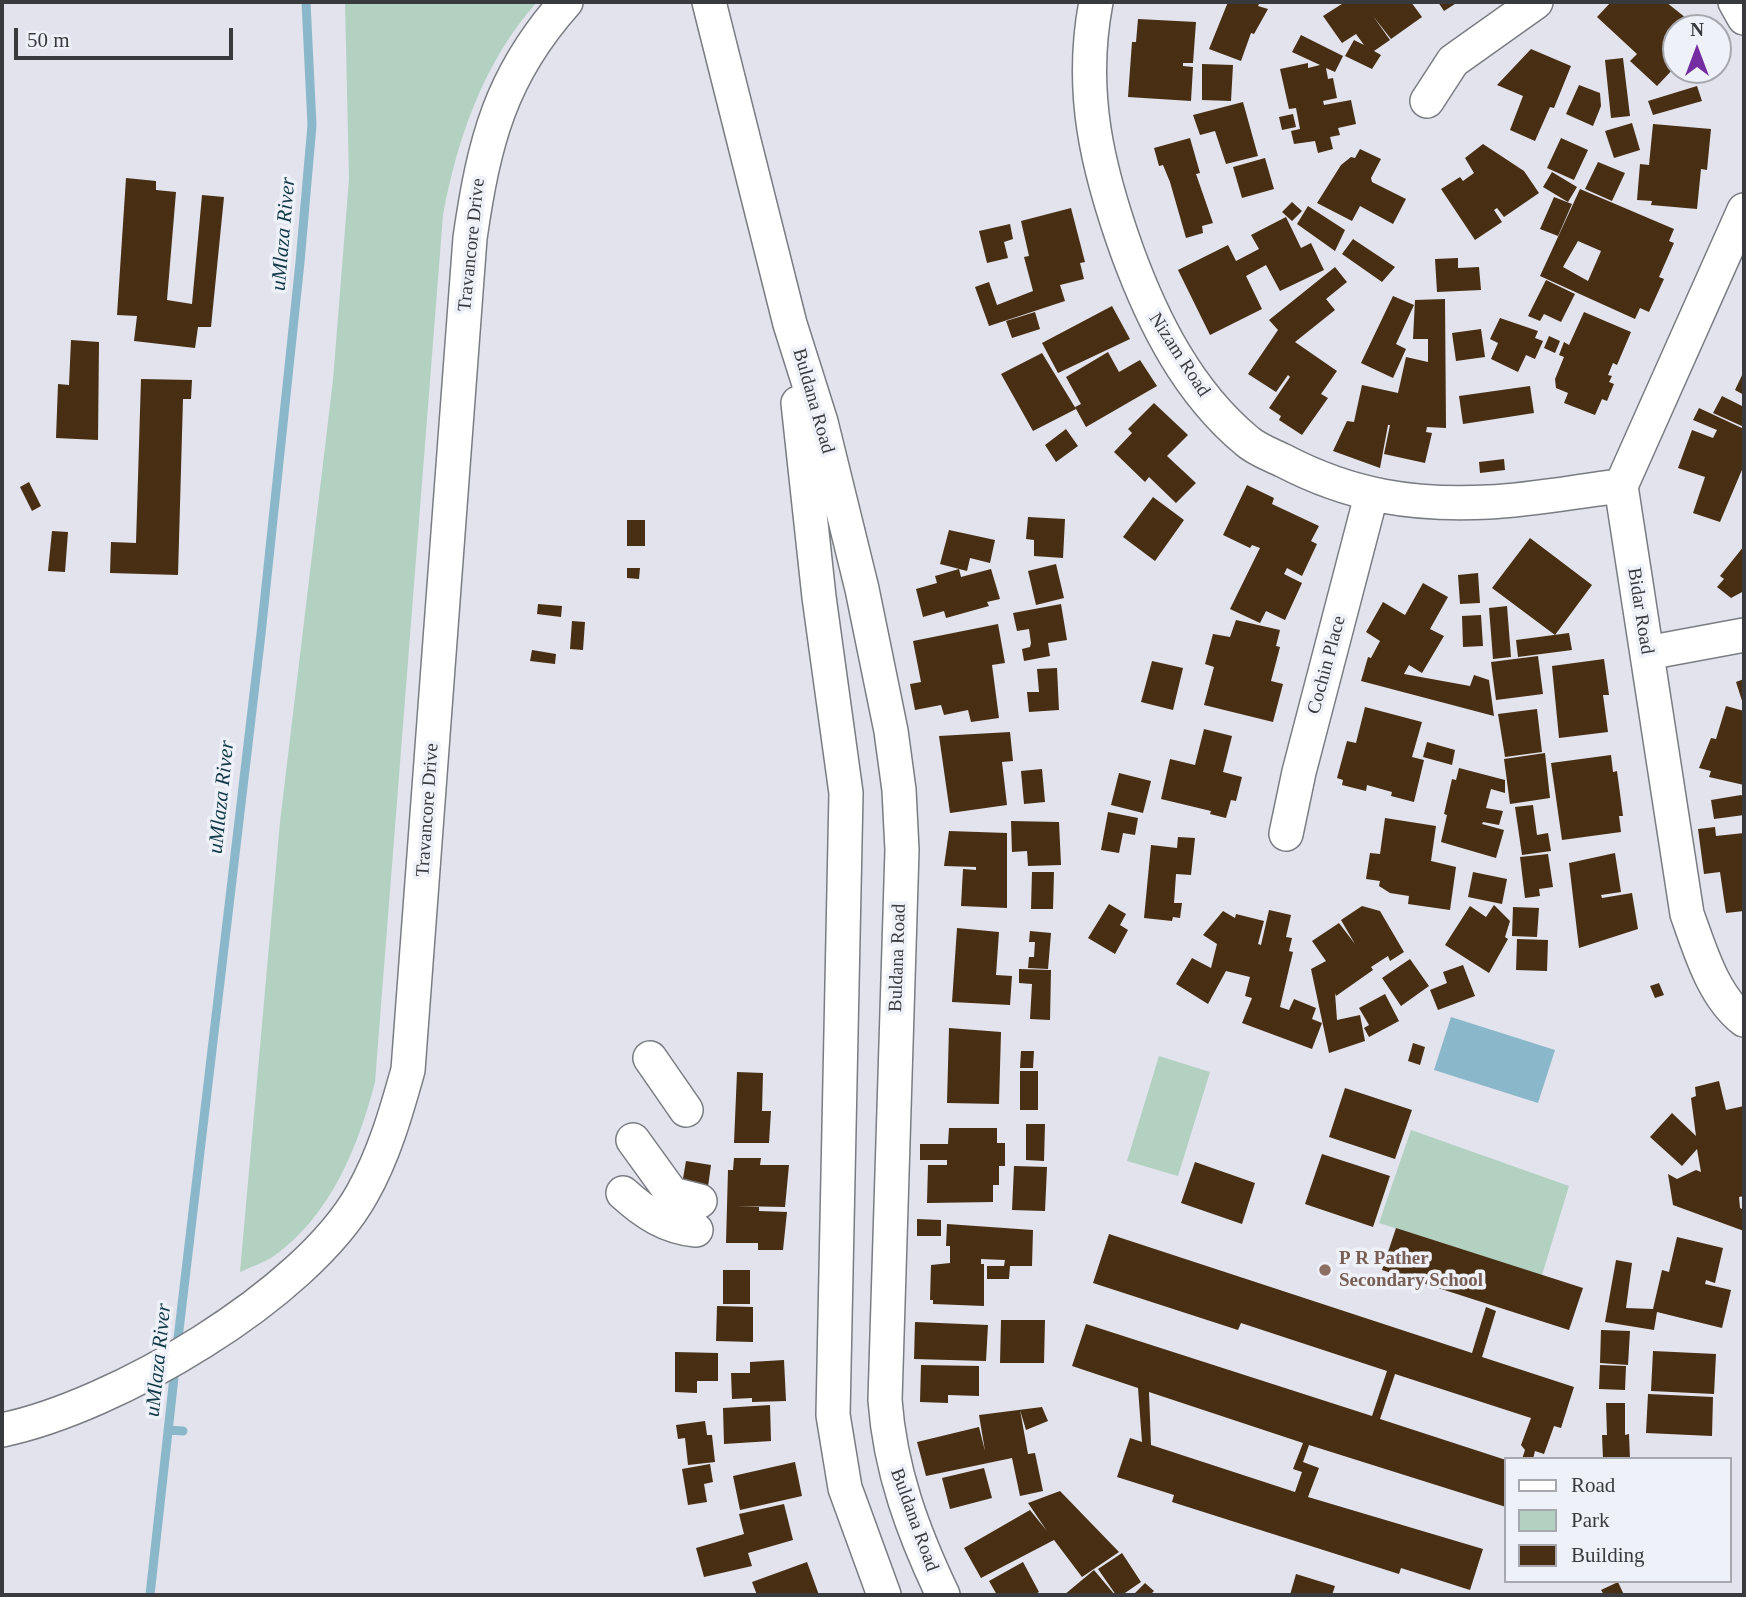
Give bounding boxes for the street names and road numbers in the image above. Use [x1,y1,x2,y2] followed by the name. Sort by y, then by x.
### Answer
[454,177,490,313] street label: Travancore Drive
[1143,309,1215,401] street label: Nizam Road
[787,346,839,456] street label: Buldana Road
[1622,566,1658,656] street label: Bidar Road
[1303,613,1351,717] street label: Cochin Place
[412,742,444,878] street label: Travancore Drive
[885,904,911,1012] street label: Buldana Road
[885,1465,943,1575] street label: Buldana Road

